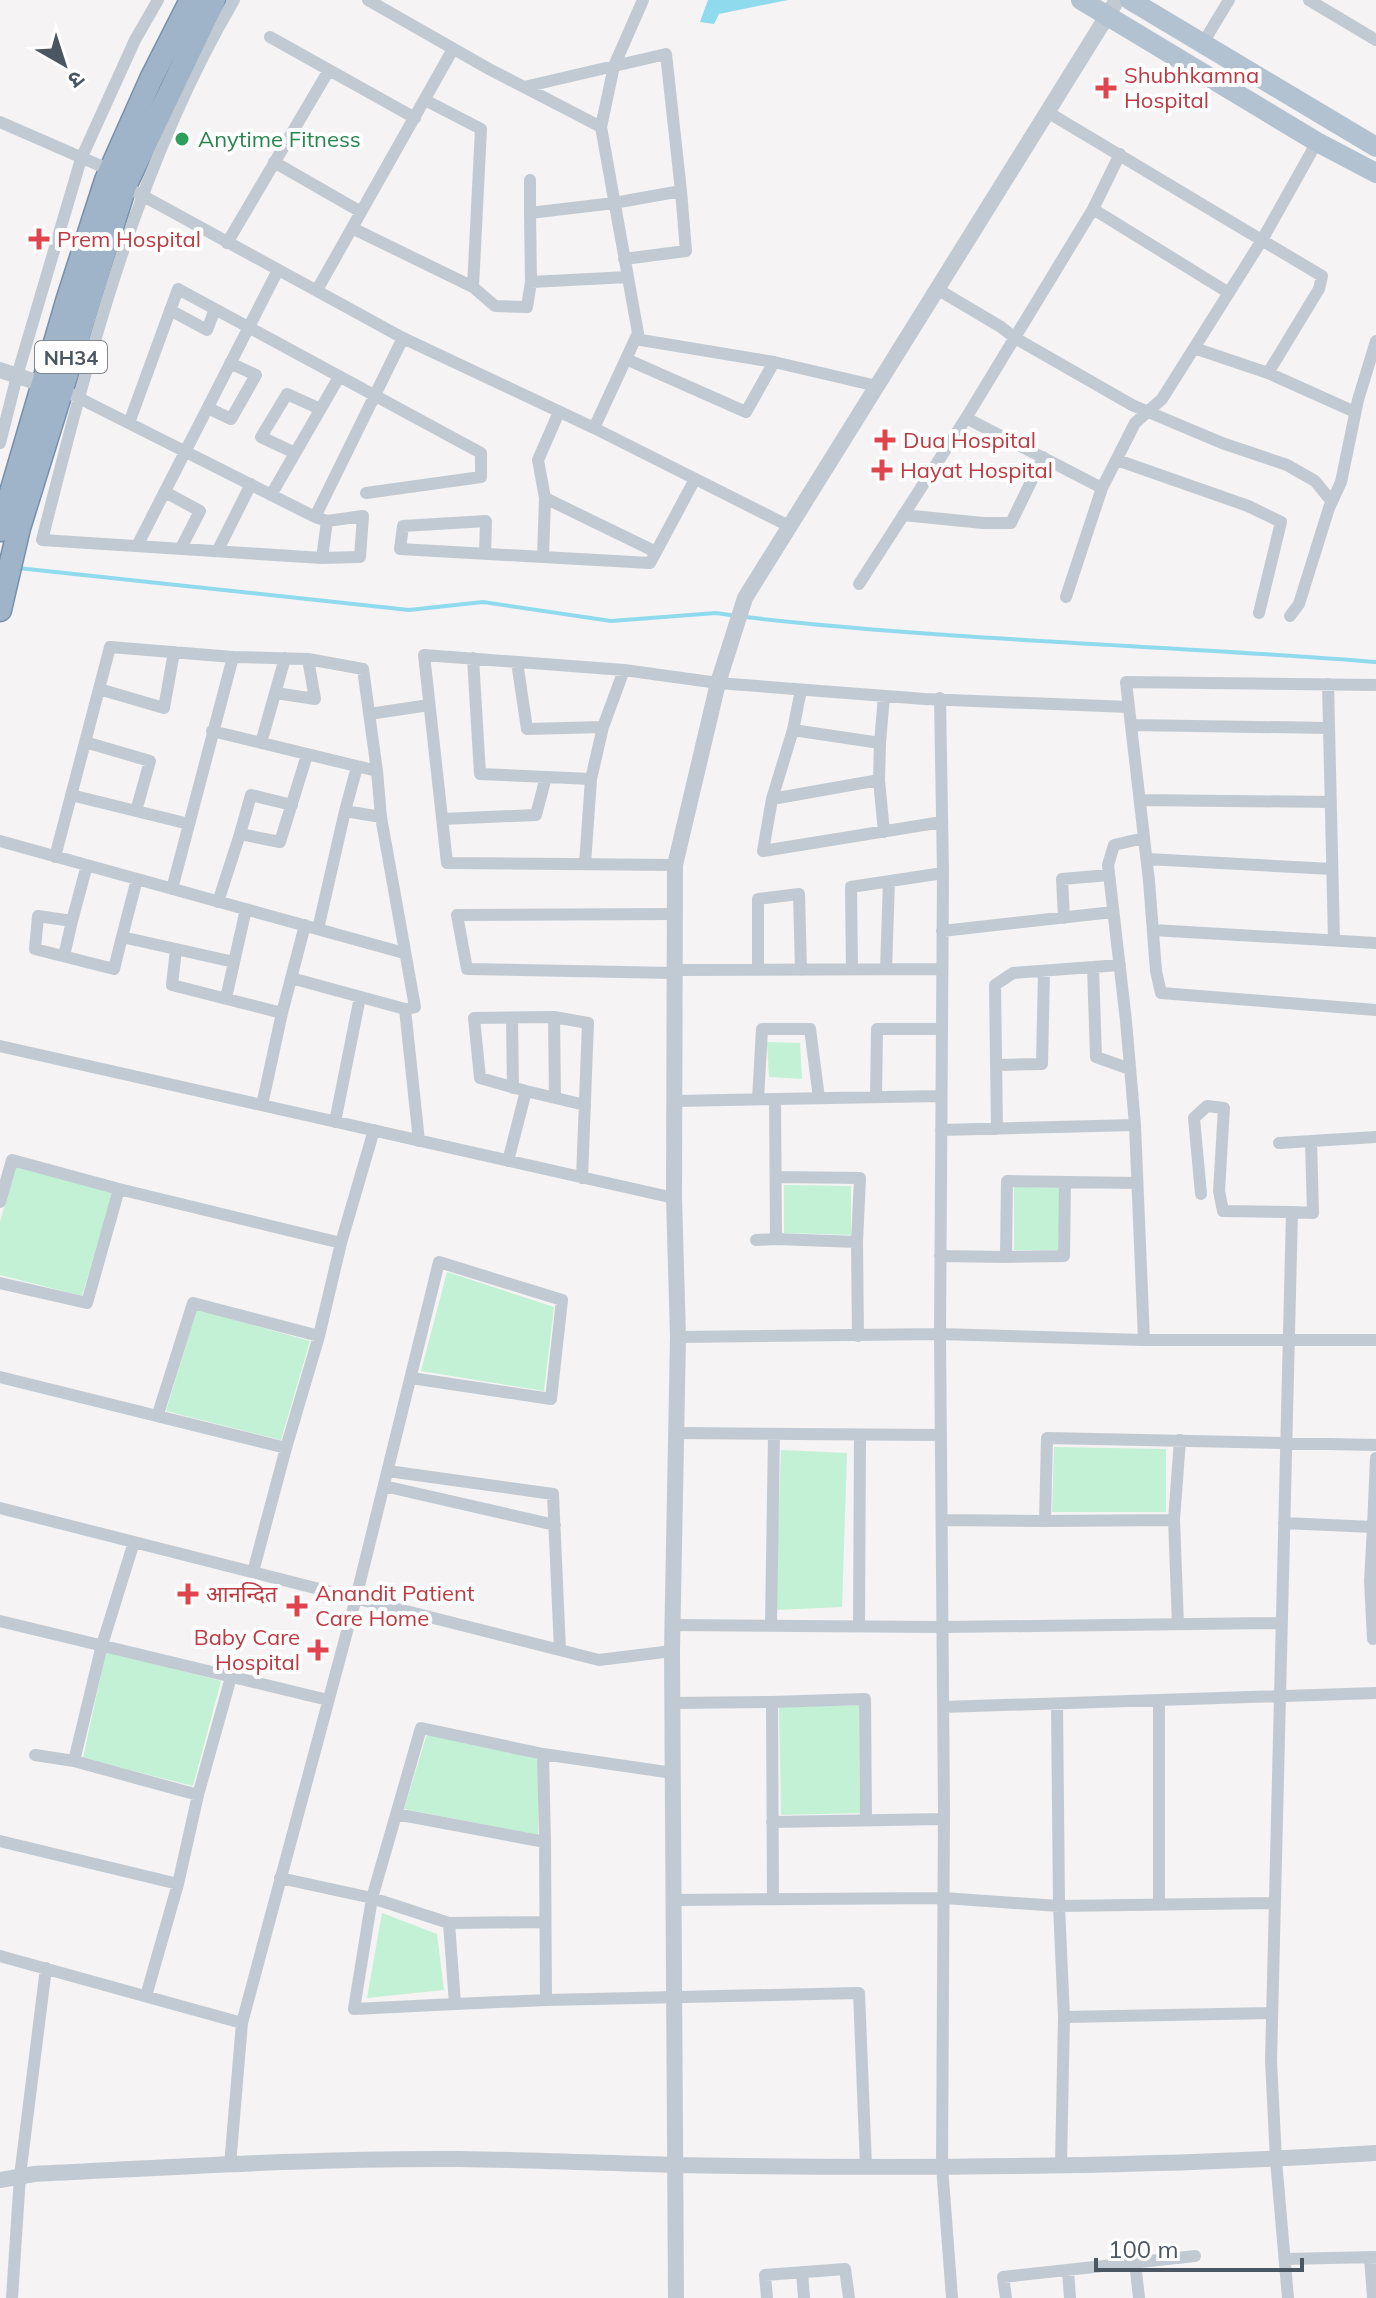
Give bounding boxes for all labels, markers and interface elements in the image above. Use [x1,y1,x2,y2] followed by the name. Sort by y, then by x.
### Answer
[24,24,104,104] north arrow
[1124,61,1259,114] place label: Shubhkamna Hospital
[62,65,90,95] text: उ
[1095,77,1117,99] marker: Shubhkamna Hospital
[198,125,361,153] place label: Anytime Fitness
[173,130,191,148] marker: Anytime Fitness
[57,225,201,253] place label: Prem Hospital
[28,228,50,250] marker: Prem Hospital
[35,341,107,373] road number: NH34
[903,426,1036,454] place label: Dua Hospital
[874,429,896,451] marker: Dua Hospital
[900,456,1053,484] place label: Hayat Hospital
[871,459,893,481] marker: Hayat Hospital
[315,1579,475,1632] place label: Anandit Patient Care Home
[206,1580,278,1608] place label: आनन्दित
[177,1583,199,1605] marker: आनन्दित
[286,1595,308,1617] marker: Anandit Patient Care Home
[194,1623,300,1676] place label: Baby Care Hospital
[307,1639,329,1661] marker: Baby Care Hospital
[1096,2222,1302,2272] scale bar
[1108,2234,1179,2264] text: 100 m

